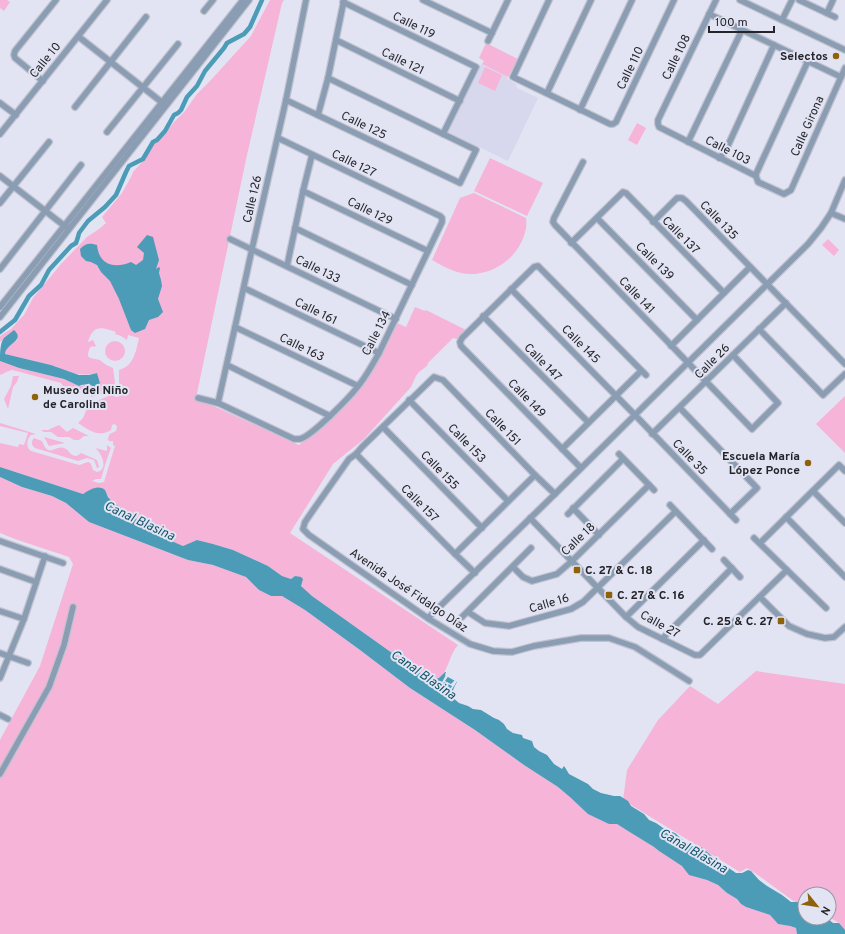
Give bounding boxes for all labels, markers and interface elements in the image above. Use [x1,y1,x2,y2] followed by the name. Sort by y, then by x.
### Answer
[709,8,774,34] scale bar
[389,9,438,43] street label: Calle 119
[715,15,748,31] text: 100 m
[659,32,695,83] street label: Calle 108
[26,39,65,82] street label: Calle 10
[614,44,648,93] street label: Calle 110
[378,45,427,79] street label: Calle 121
[780,49,828,65] place label: Selectos
[831,51,841,61] marker: Selectos
[787,93,828,159] street label: Calle Girona
[338,108,389,144] street label: Calle 125
[702,133,753,169] street label: Calle 103
[329,146,378,182] street label: Calle 127
[240,174,266,225] street label: Calle 126
[344,194,395,230] street label: Calle 129
[696,198,741,244] street label: Calle 135
[658,213,703,258] street label: Calle 137
[632,239,677,284] street label: Calle 139
[292,252,343,288] street label: Calle 133
[615,274,658,318] street label: Calle 141
[291,295,340,329] street label: Calle 161
[359,308,395,359] street label: Calle 134
[557,322,603,368] street label: Calle 145
[276,330,327,366] street label: Calle 163
[520,340,565,385] street label: Calle 147
[691,340,734,383] street label: Calle 26
[504,376,549,422] street label: Calle 149
[43,383,129,413] place label: Museo del Niño de Carolina
[30,392,40,402] marker: Museo del Niño de Carolina
[481,406,524,450] street label: Calle 151
[444,421,489,467] street label: Calle 153
[668,436,710,479] street label: Calle 35
[416,448,462,494] street label: Calle 155
[722,449,800,479] place label: Escuela María López Ponce
[803,458,813,468] marker: Escuela María López Ponce
[397,481,442,526] street label: Calle 157
[101,499,177,545] water label: Canal Blasina
[558,520,599,560] street label: Calle 18
[346,545,471,636] street label: Avenida José Fidalgo Díaz
[585,563,653,579] place label: C. 27 & C. 18
[572,565,582,575] marker: C. 27 & C. 18
[617,588,685,604] place label: C. 27 & C. 16
[527,590,571,618] street label: Calle 16
[604,590,614,600] marker: C. 27 & C. 16
[637,607,682,642] street label: Calle 27
[703,614,773,630] place label: C. 25 & C. 27
[776,616,786,626] marker: C. 25 & C. 27
[387,647,459,704] water label: Canal Blasina
[656,826,730,878] water label: Canal Blasina
[797,886,837,926] north arrow
[817,904,833,917] text: N

